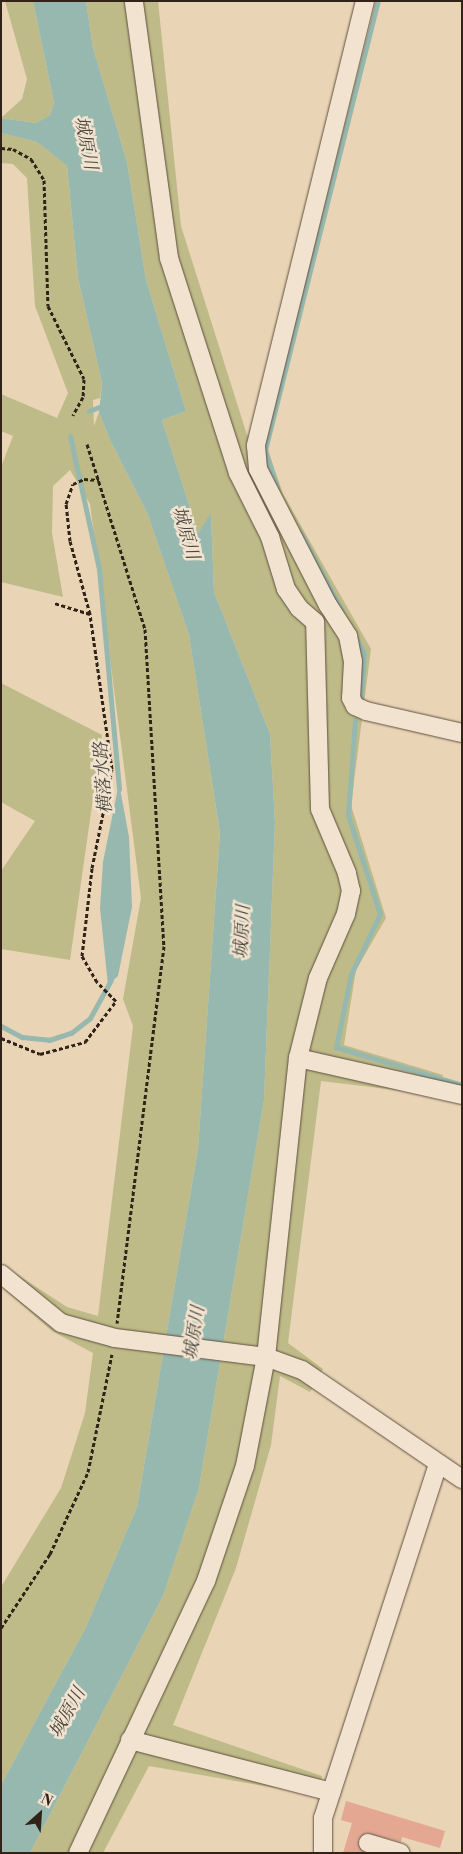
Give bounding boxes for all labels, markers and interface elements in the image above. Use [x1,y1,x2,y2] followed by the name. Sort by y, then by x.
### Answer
[69,114,101,172] water label: 城原川
[167,504,203,562] water label: 城原川
[91,741,117,815] water label: 横落水路
[231,904,255,960] water label: 城原川
[180,1305,210,1361] water label: 城原川
[45,1684,91,1742] water label: 城原川
[15,1789,65,1839] north arrow
[38,1790,55,1811] text: N

